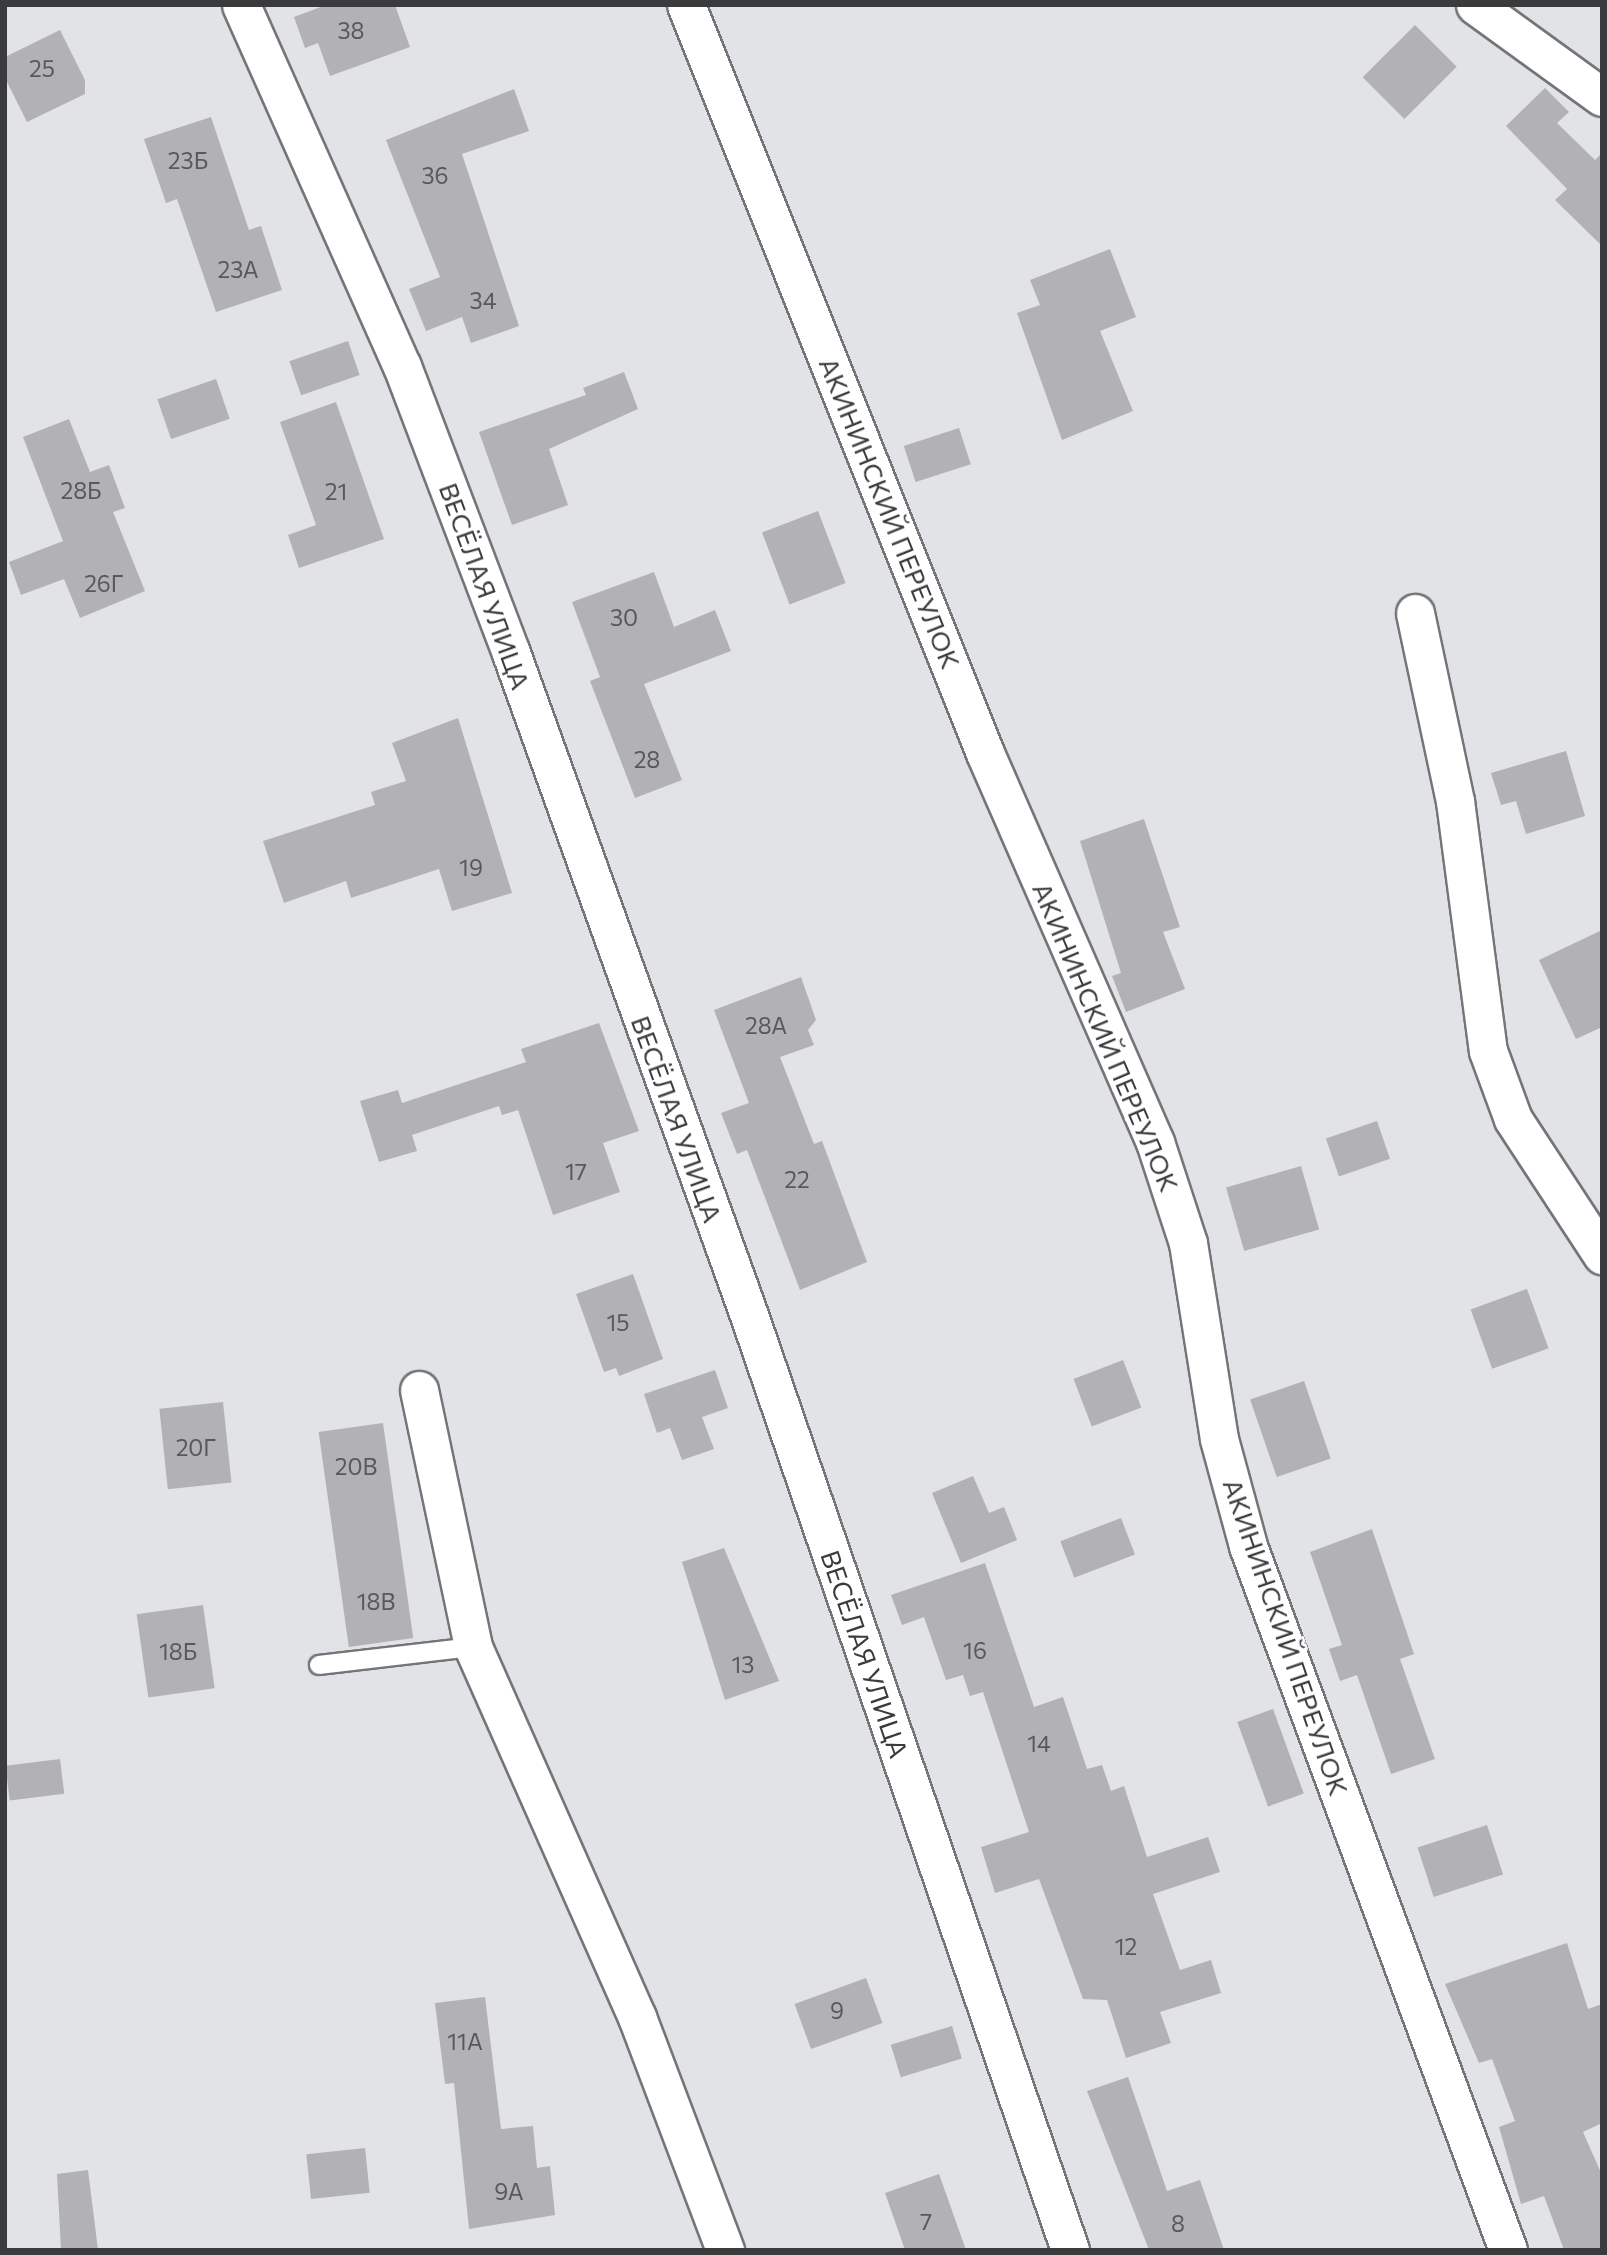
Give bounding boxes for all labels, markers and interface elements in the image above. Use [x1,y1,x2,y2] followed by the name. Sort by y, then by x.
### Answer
[337,16,365,44] house number: 38
[29,54,55,82] house number: 25
[168,146,208,174] house number: 23Б
[421,161,449,189] house number: 36
[217,255,259,283] house number: 23А
[470,286,496,314] house number: 34
[813,353,967,673] street label: АКИНИНСКИЙ ПЕРЕУЛОК
[60,476,102,504] house number: 28Б
[325,477,347,505] house number: 21
[433,479,537,693] street label: ВЕСЁЛАЯ УЛИЦА
[84,569,124,597] house number: 26Г
[610,603,638,631] house number: 30
[634,745,660,773] house number: 28
[459,853,483,881] house number: 19
[1027,878,1185,1196] street label: АКИНИНСКИЙ ПЕРЕУЛОК
[745,1011,787,1039] house number: 28А
[625,1012,729,1226] street label: ВЕСЁЛАЯ УЛИЦА
[565,1157,587,1185] house number: 17
[784,1165,810,1193] house number: 22
[606,1308,630,1336] house number: 15
[176,1433,216,1461] house number: 20Г
[335,1452,377,1480] house number: 20В
[1217,1475,1355,1799] street label: АКИНИНСКИЙ ПЕРЕУЛОК
[815,1546,915,1762] street label: ВЕСЁЛАЯ УЛИЦА
[357,1587,395,1615] house number: 18В
[963,1636,987,1664] house number: 16
[159,1637,197,1665] house number: 18Б
[732,1650,754,1678] house number: 13
[1027,1729,1051,1757] house number: 14
[1115,1932,1137,1960] house number: 12
[830,1996,844,2024] house number: 9
[447,2027,483,2055] house number: 11А
[494,2177,524,2205] house number: 9А
[920,2207,932,2235] house number: 7
[1171,2209,1185,2237] house number: 8

